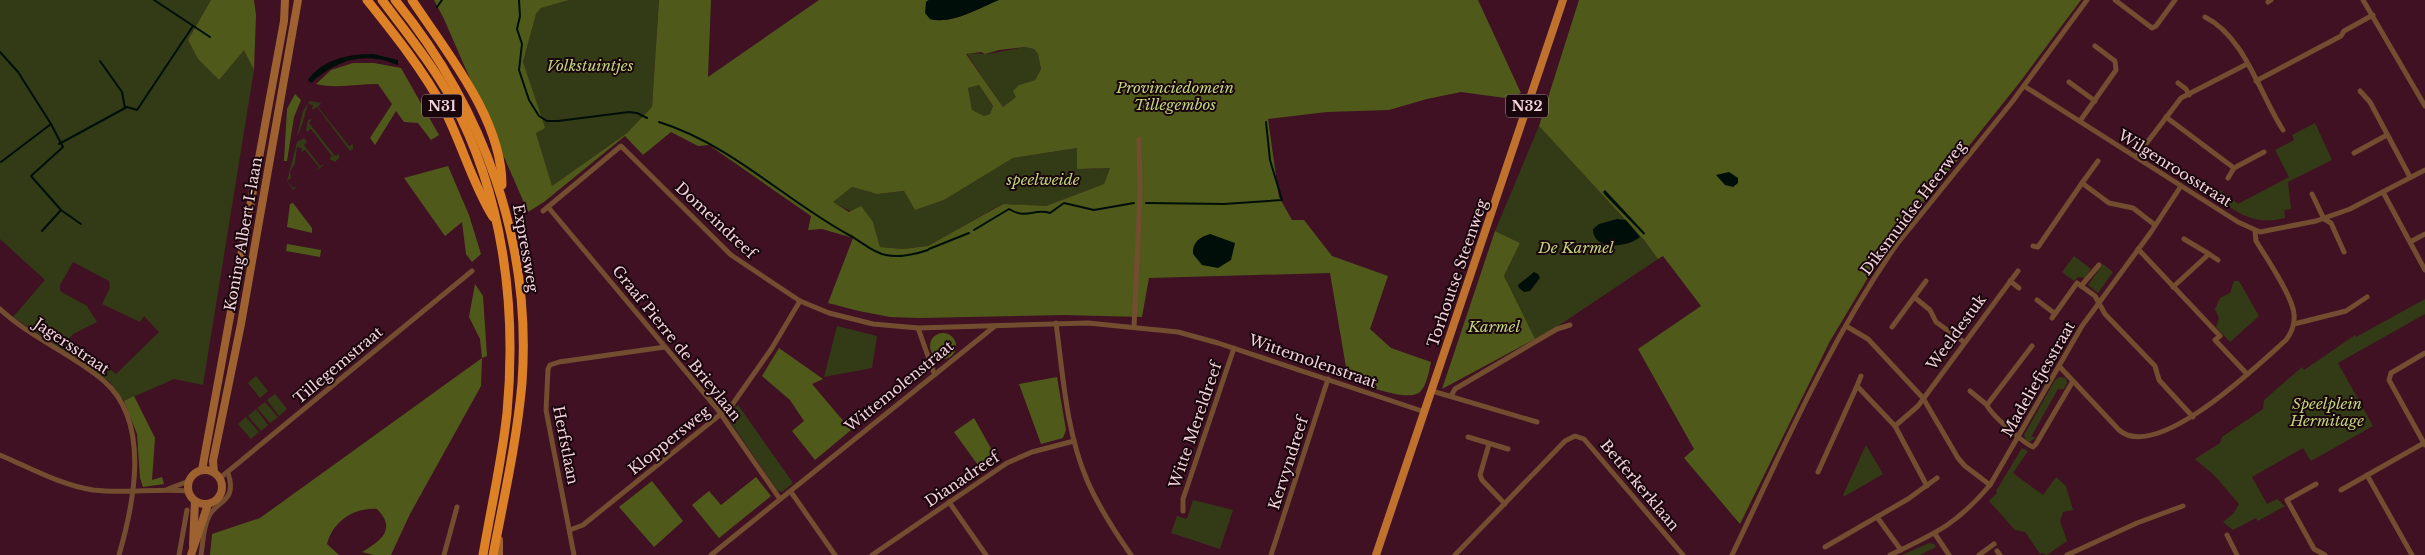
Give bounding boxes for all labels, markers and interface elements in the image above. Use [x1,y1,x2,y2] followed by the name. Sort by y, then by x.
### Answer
[547,56,634,75] park label: Volkstuintjes
[1115,78,1234,114] park label: Provinciedomein Tillegembos
[422,94,462,118] road number: N31
[1506,94,1548,118] road number: N32
[2114,125,2236,211] street label: Wilgenroosstraat
[1856,136,1970,279] street label: Diksmuidse Heerweg
[220,155,266,313] street label: Koning Albert I-laan
[1006,170,1080,189] park label: speelweide
[672,178,762,264] street label: Domeindreef
[1423,195,1492,350] street label: Torhoutse Steenweg
[509,202,543,295] street label: Expressweg
[1537,238,1614,257] park label: De Karmel
[608,261,746,425] street label: Graaf Pierre de Brieylaan
[1922,290,1990,374] street label: Weeldestuk
[29,313,114,378] street label: Jagersstraat
[1467,317,1520,336] park label: Karmel
[1997,317,2079,440] street label: Madeliefjesstraat
[290,322,387,408] street label: Tillegemstraat
[1246,330,1380,392] street label: Wittemolenstraat
[840,336,957,436] street label: Wittemolenstraat
[1164,358,1226,492] street label: Witte Mereldreef
[2289,394,2364,430] park label: Speelplein Hermitage
[624,401,714,479] street label: Kloppersweg
[549,404,583,486] street label: Herfstlaan
[1264,412,1313,512] street label: Kervyndreef
[1596,436,1684,534] street label: Betferkerklaan
[921,446,1004,511] street label: Dianadreef

